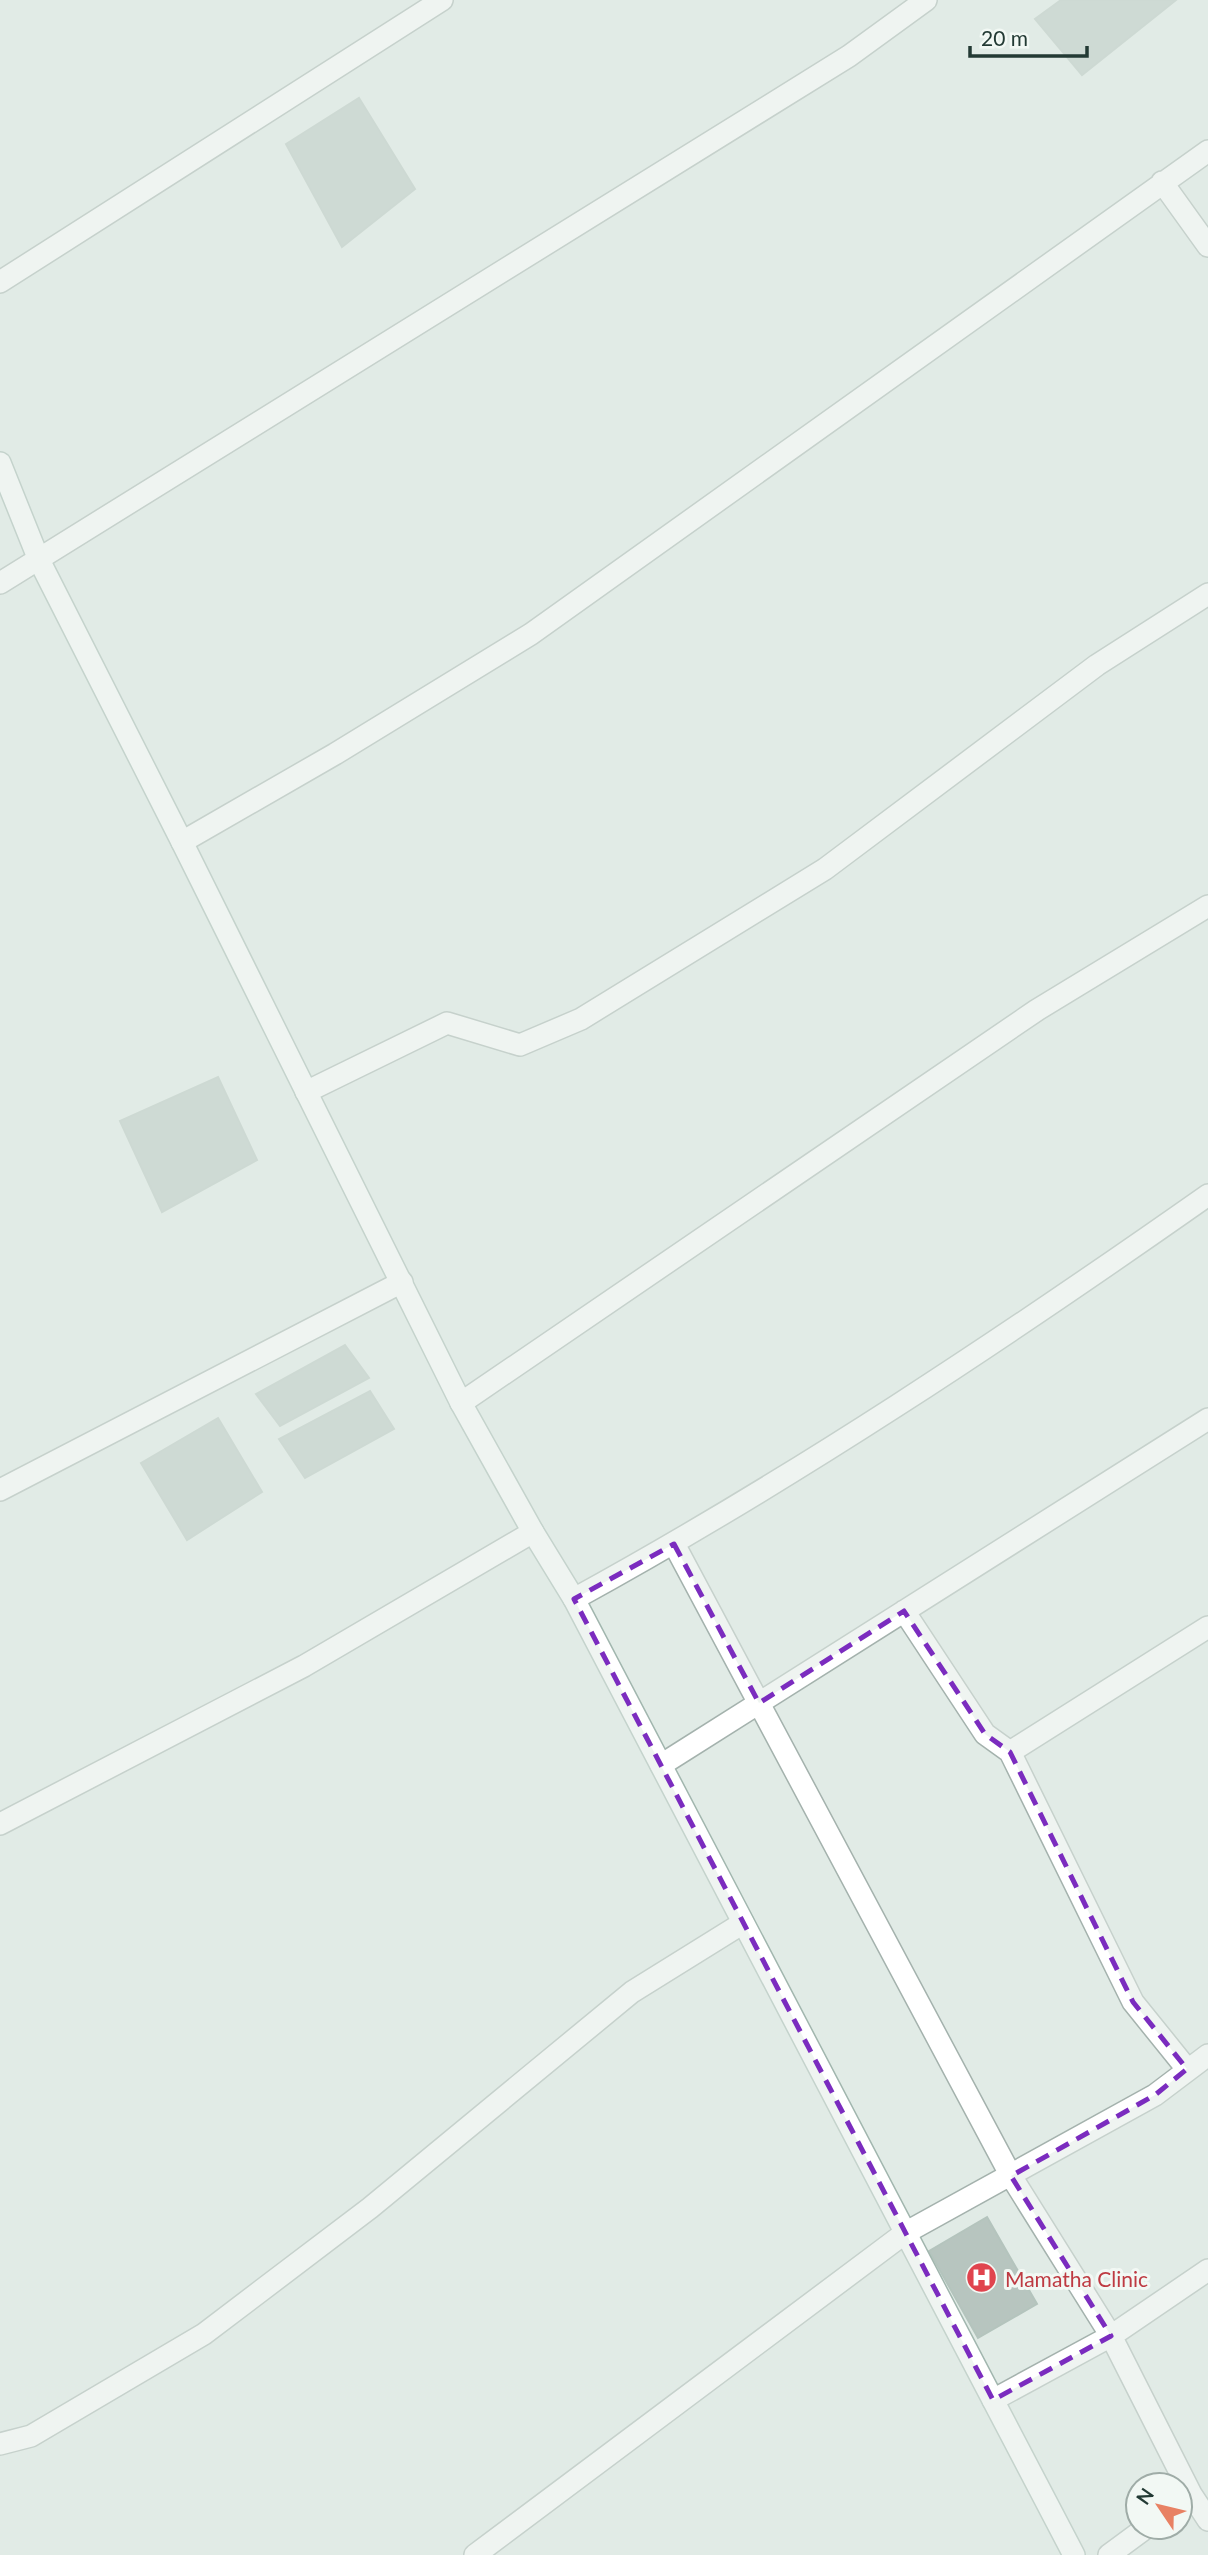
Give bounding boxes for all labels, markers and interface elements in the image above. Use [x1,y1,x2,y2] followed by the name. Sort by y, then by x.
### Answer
[970,14,1087,58] scale bar
[981,25,1028,50] text: 20 m
[965,2261,999,2295] hospital icon: Mamatha Clinic
[1005,2266,1148,2291] place label: Mamatha Clinic
[1124,2471,1194,2541] north arrow
[1131,2483,1158,2509] text: N

